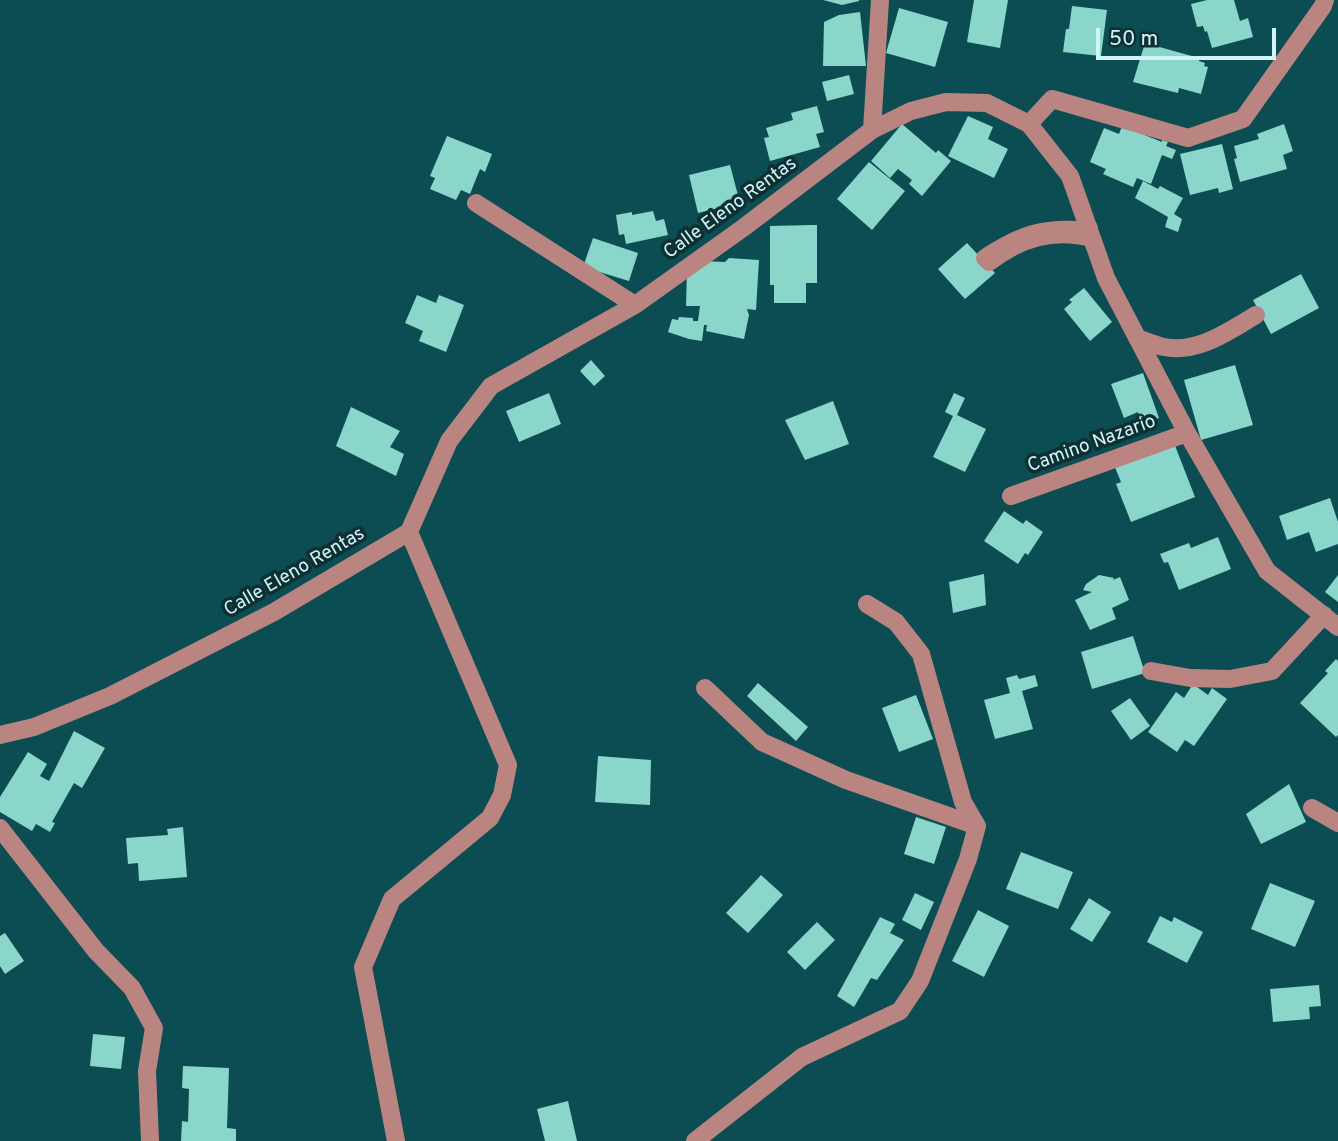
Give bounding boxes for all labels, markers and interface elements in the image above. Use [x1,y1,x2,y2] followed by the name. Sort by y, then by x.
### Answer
[1100,14,1280,58] scale bar
[1109,26,1158,53] text: 50 m
[660,153,802,265] street label: Calle Eleno Rentas
[1025,411,1159,479] street label: Camino Nazario
[221,523,369,623] street label: Calle Eleno Rentas

